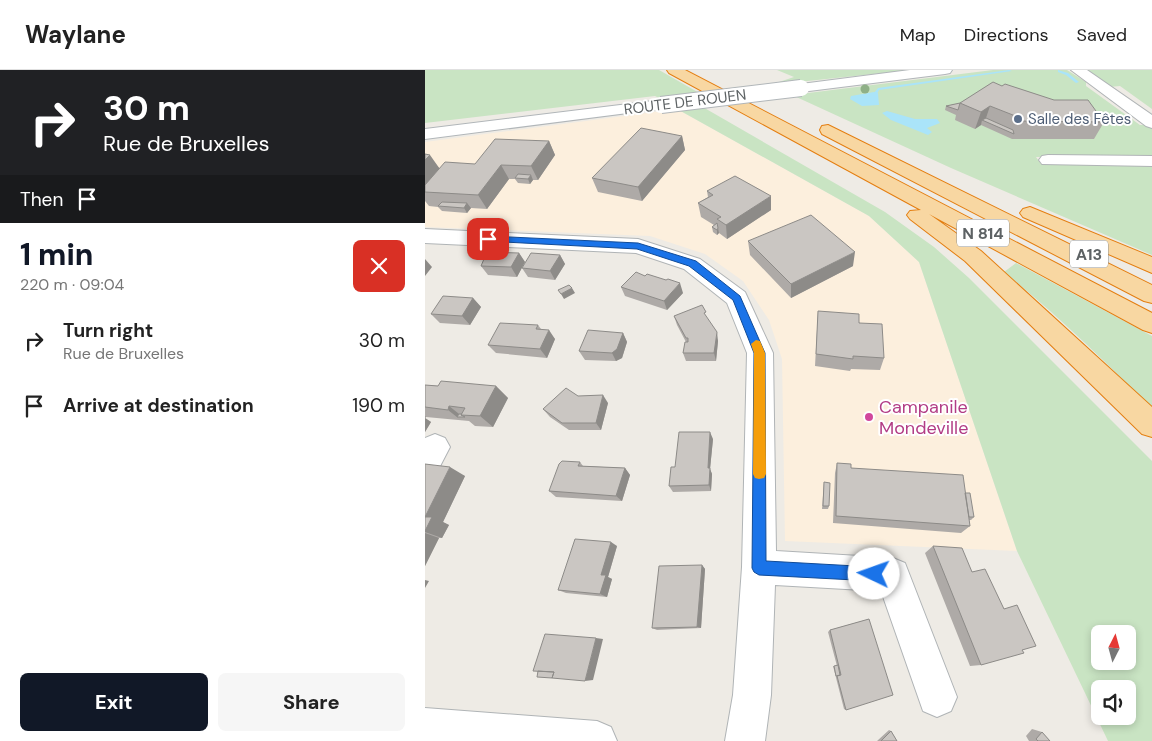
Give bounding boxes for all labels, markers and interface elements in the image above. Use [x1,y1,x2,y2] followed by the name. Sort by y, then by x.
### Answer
[25,19,126,50] text: Waylane
[900,23,936,47] text: Map
[964,23,1049,47] text: Directions
[1077,23,1127,47] text: Saved
[103,85,190,131] text: 30 m
[623,85,747,119] street label: ROUTE DE ROUEN
[20,90,85,155] icon: right
[1028,109,1131,129] place label: Salle des Fêtes
[1012,113,1024,125] marker: Salle des Fêtes
[103,129,269,158] text: Rue de Bruxelles
[73,185,101,213] icon: arrive
[20,187,63,212] text: Then
[467,218,509,260] pin
[957,220,1009,247] road number: N 814
[474,225,502,253] icon: arrive
[20,235,93,274] text: 1 min
[353,240,405,292] button: close
[1070,240,1108,268] road number: A13
[20,274,124,295] text: 220 m · 09:04
[63,318,153,343] text: Turn right
[20,327,48,355] icon: right
[359,328,405,353] text: 30 m
[63,343,184,364] text: Rue de Bruxelles
[20,392,48,420] icon: arrive
[63,393,254,418] text: Arrive at destination
[352,393,405,418] text: 190 m
[879,395,968,440] place label: Campanile Mondeville
[863,411,875,423] marker: Campanile Mondeville
[847,547,899,599] position arrow
[1091,625,1136,670] north arrow
[1091,625,1136,725] map controls
[20,673,208,731] button: Exit
[218,673,405,731] button: Share
[1091,680,1136,725] button: sound

